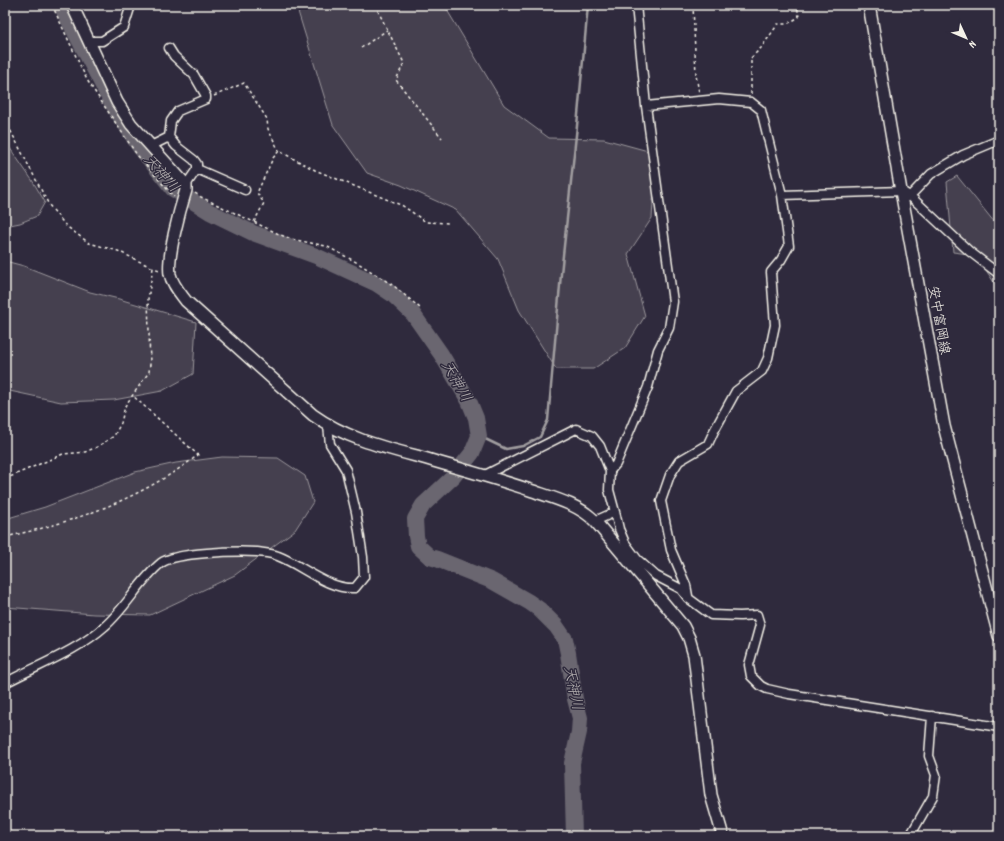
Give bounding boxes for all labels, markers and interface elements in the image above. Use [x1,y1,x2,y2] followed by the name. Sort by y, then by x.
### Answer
[946,18,986,58] north arrow
[964,36,979,51] text: N
[137,150,184,198] water label: 天神川
[922,284,954,357] street label: 安中富岡線
[434,357,476,407] water label: 天神川
[557,664,587,713] water label: 天神川

